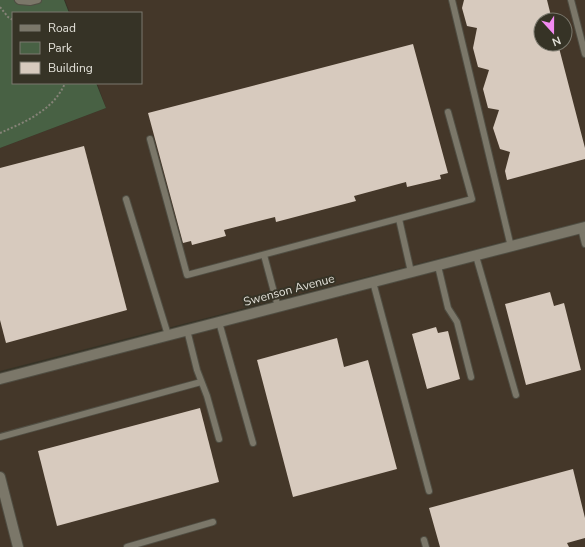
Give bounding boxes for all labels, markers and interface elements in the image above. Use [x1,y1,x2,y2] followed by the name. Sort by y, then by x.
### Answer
[12,12,142,84] legend
[533,12,573,52] north arrow
[48,20,76,36] text: Road
[550,32,563,49] text: N
[48,40,73,56] text: Park
[48,60,93,76] text: Building
[242,270,336,310] street label: Swenson Avenue

